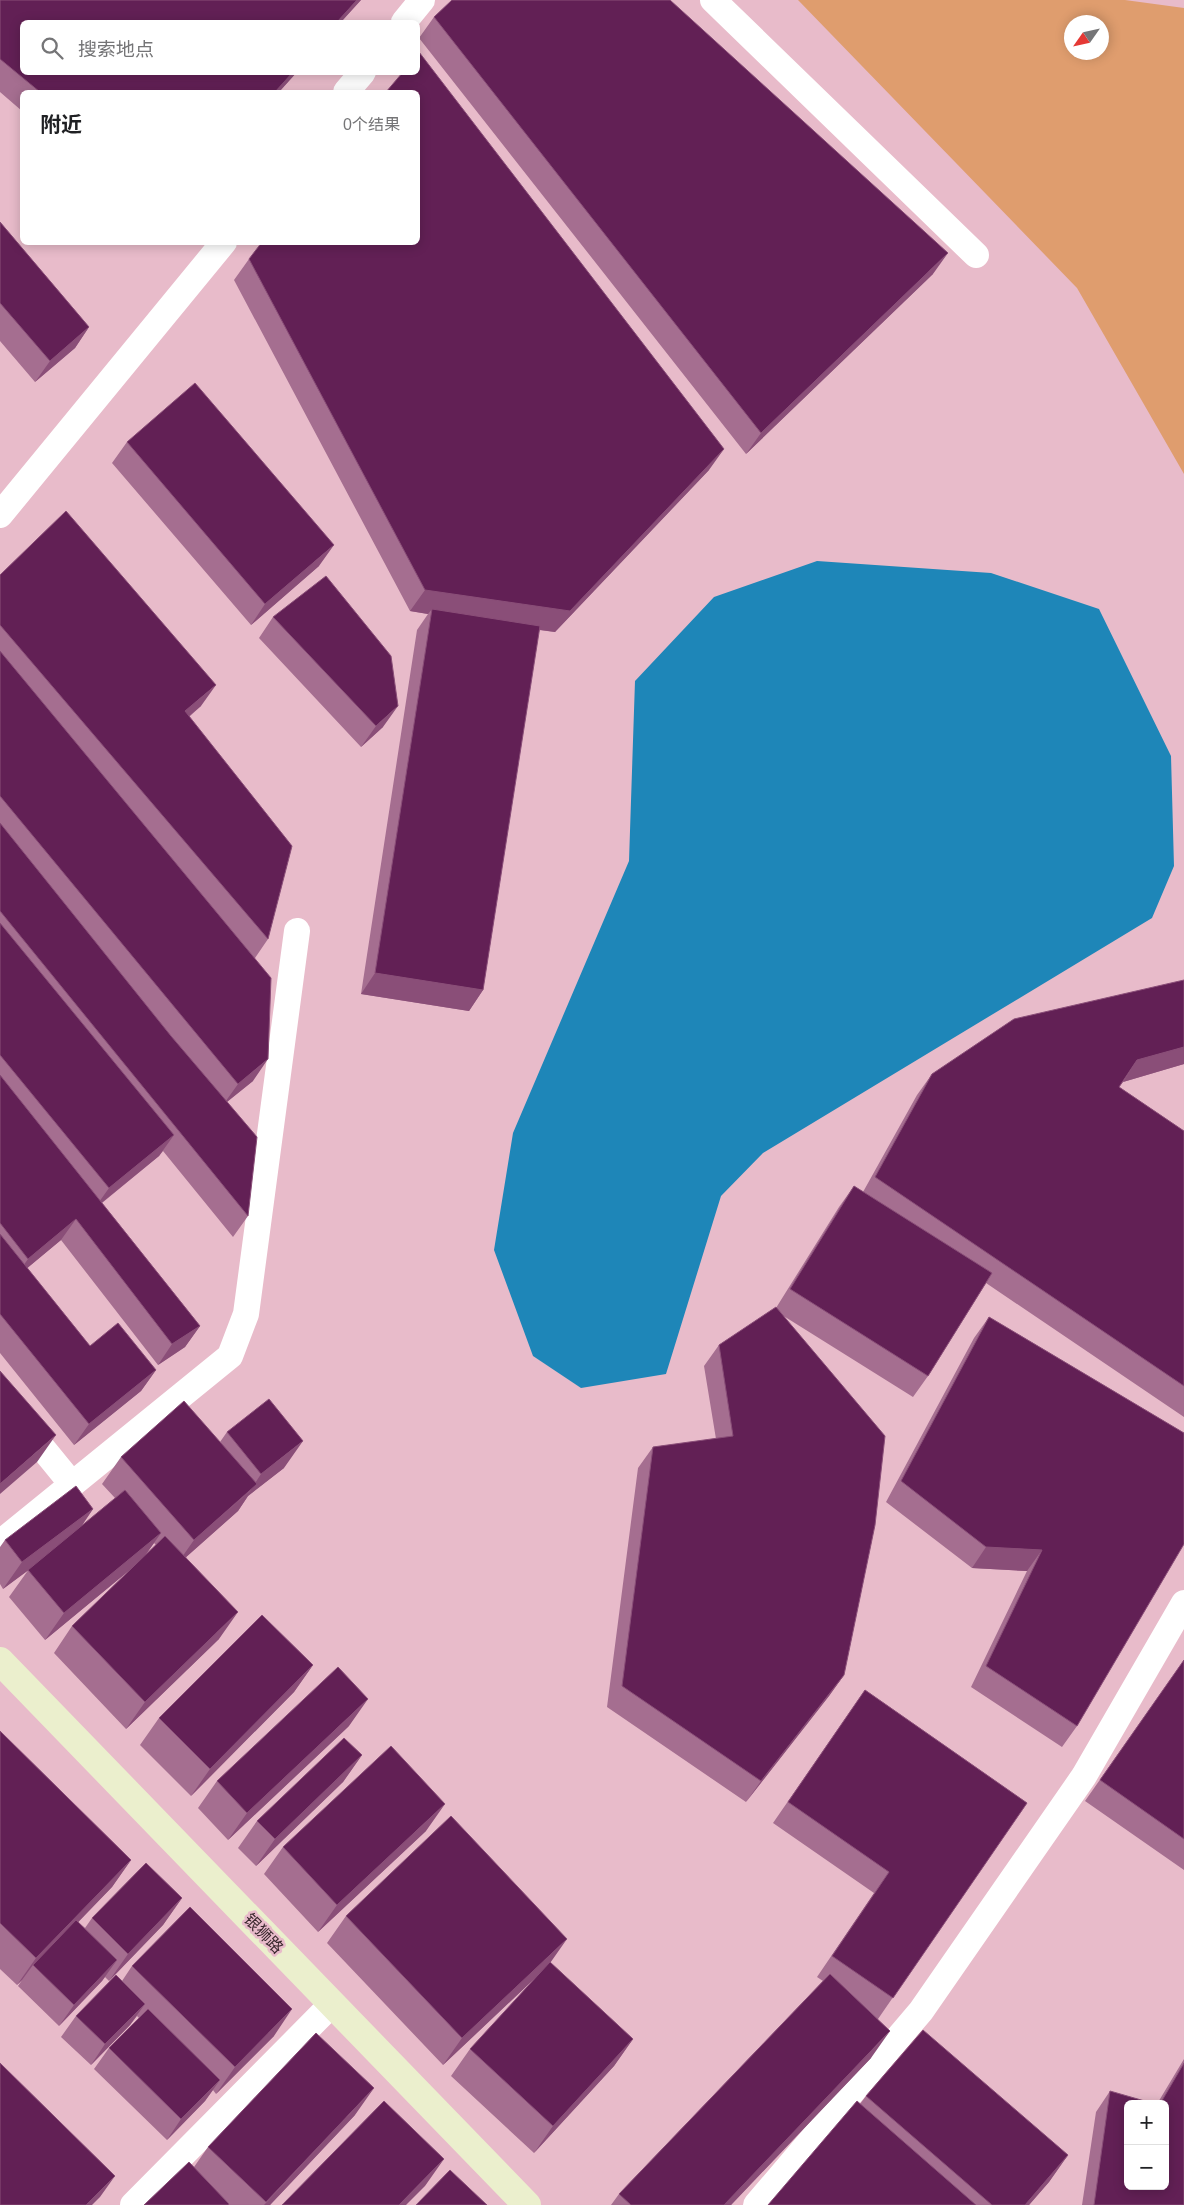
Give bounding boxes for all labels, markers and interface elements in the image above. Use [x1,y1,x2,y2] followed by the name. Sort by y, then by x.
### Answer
[1064,15,1109,60] north arrow
[20,20,420,75] search box
[38,34,66,62] icon: search
[78,39,154,60] text: 搜索地点
[40,113,82,136] text: 附近
[343,116,400,133] text: 0个结果
[241,1910,286,1957] street label: 银狮路
[1124,2100,1169,2190] map controls
[1124,2100,1169,2145] button: +
[1124,2145,1169,2190] button: −

